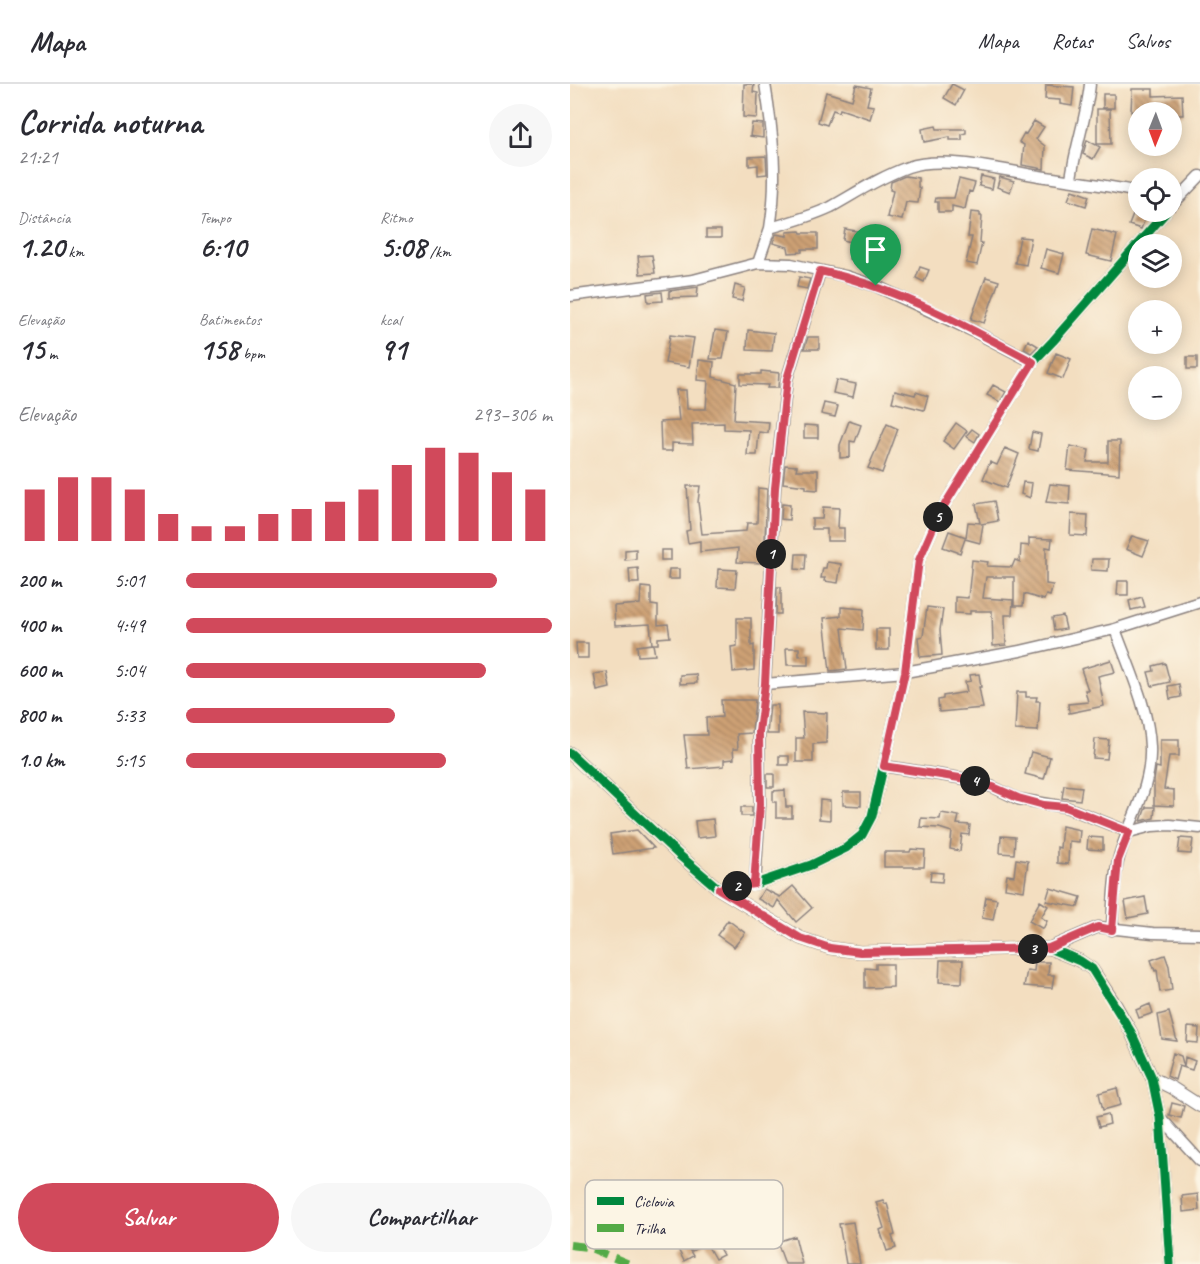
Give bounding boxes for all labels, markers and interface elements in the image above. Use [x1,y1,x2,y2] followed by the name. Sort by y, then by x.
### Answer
[30,24,85,59] text: Mapa
[978,28,1019,54] text: Mapa
[1052,28,1093,54] text: Rotas
[1126,28,1170,54] text: Salvos
[18,101,202,143] text: Corrida noturna
[1128,102,1182,156] north arrow
[1128,102,1182,420] map controls
[489,104,552,167] button: share
[18,145,58,170] text: 21:21
[1128,168,1182,222] button: locate
[18,208,70,228] text: Distância
[199,208,231,228] text: Tempo
[380,208,412,228] text: Ritmo
[850,224,901,286] pin
[18,228,64,266] text: 1.20
[199,228,246,266] text: 6:10
[380,228,426,266] text: 5:08
[859,233,892,266] icon: arrive
[1128,234,1182,288] button: layers
[64,242,84,262] text: km
[426,242,451,262] text: /km
[1128,300,1182,354] button: +
[18,310,64,330] text: Elevação
[199,310,261,330] text: Batimentos
[380,310,401,330] text: kcal
[18,330,45,368] text: 15
[199,330,239,368] text: 158
[380,330,407,368] text: 91
[45,344,57,364] text: m
[239,344,265,364] text: bpm
[1128,366,1182,420] button: −
[18,402,76,427] text: Elevação
[473,402,552,427] text: 293–306 m
[923,502,953,532] pin: 5
[935,507,941,527] text: 5
[756,539,786,569] pin: 1
[767,544,775,564] text: 1
[18,568,61,593] text: 200 m
[114,568,145,593] text: 5:01
[18,613,61,638] text: 400 m
[114,613,145,638] text: 4:49
[18,658,62,683] text: 600 m
[114,658,145,683] text: 5:04
[18,703,61,728] text: 800 m
[114,703,145,728] text: 5:33
[18,748,65,773] text: 1.0 km
[114,748,145,773] text: 5:15
[960,766,990,796] pin: 4
[971,771,979,791] text: 4
[722,871,752,901] pin: 2
[733,876,741,896] text: 2
[1018,934,1048,964] pin: 3
[1029,939,1037,959] text: 3
[585,1180,783,1249] legend
[18,1183,279,1252] button: Salvar
[291,1183,552,1252] button: Compartilhar
[634,1192,675,1212] text: Ciclovia
[634,1219,667,1239] text: Trilha

